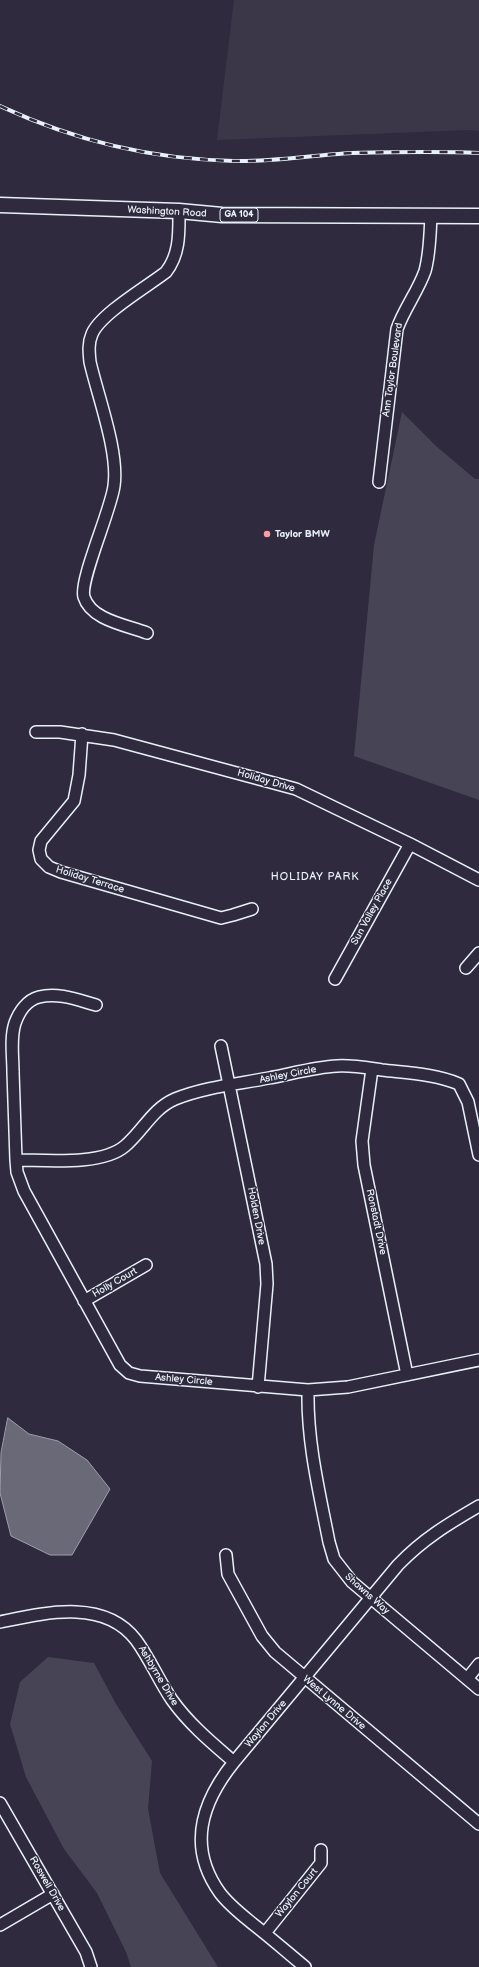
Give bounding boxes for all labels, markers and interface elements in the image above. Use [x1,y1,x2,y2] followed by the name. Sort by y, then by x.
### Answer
[127,204,207,220] street label: Washington Road
[220,208,258,222] road number: GA 104
[380,322,406,418] street label: Ann Taylor Boulevard
[275,528,330,540] place label: Taylor BMW
[262,529,272,539] marker: Taylor BMW
[236,767,296,795] street label: Holiday Drive
[54,864,126,896] street label: Holiday Terrace
[271,870,359,884] district label: HOLIDAY PARK
[349,877,395,947] street label: Sun Valley Place
[259,1064,317,1086] street label: Ashley Circle
[245,1186,267,1246] street label: Holden Drive
[363,1188,389,1256] street label: Ronstadt Drive
[90,1265,140,1301] street label: Holly Court
[155,1372,213,1388] street label: Ashley Circle
[342,1571,392,1617] street label: Shawns Way
[135,1644,181,1708] street label: Ashbyrne Drive
[300,1673,368,1733] street label: West Lynne Drive
[243,1698,289,1750] street label: Waylon Drive
[27,1855,67,1913] street label: Roswell Drive
[273,1866,321,1920] street label: Waylon Court

